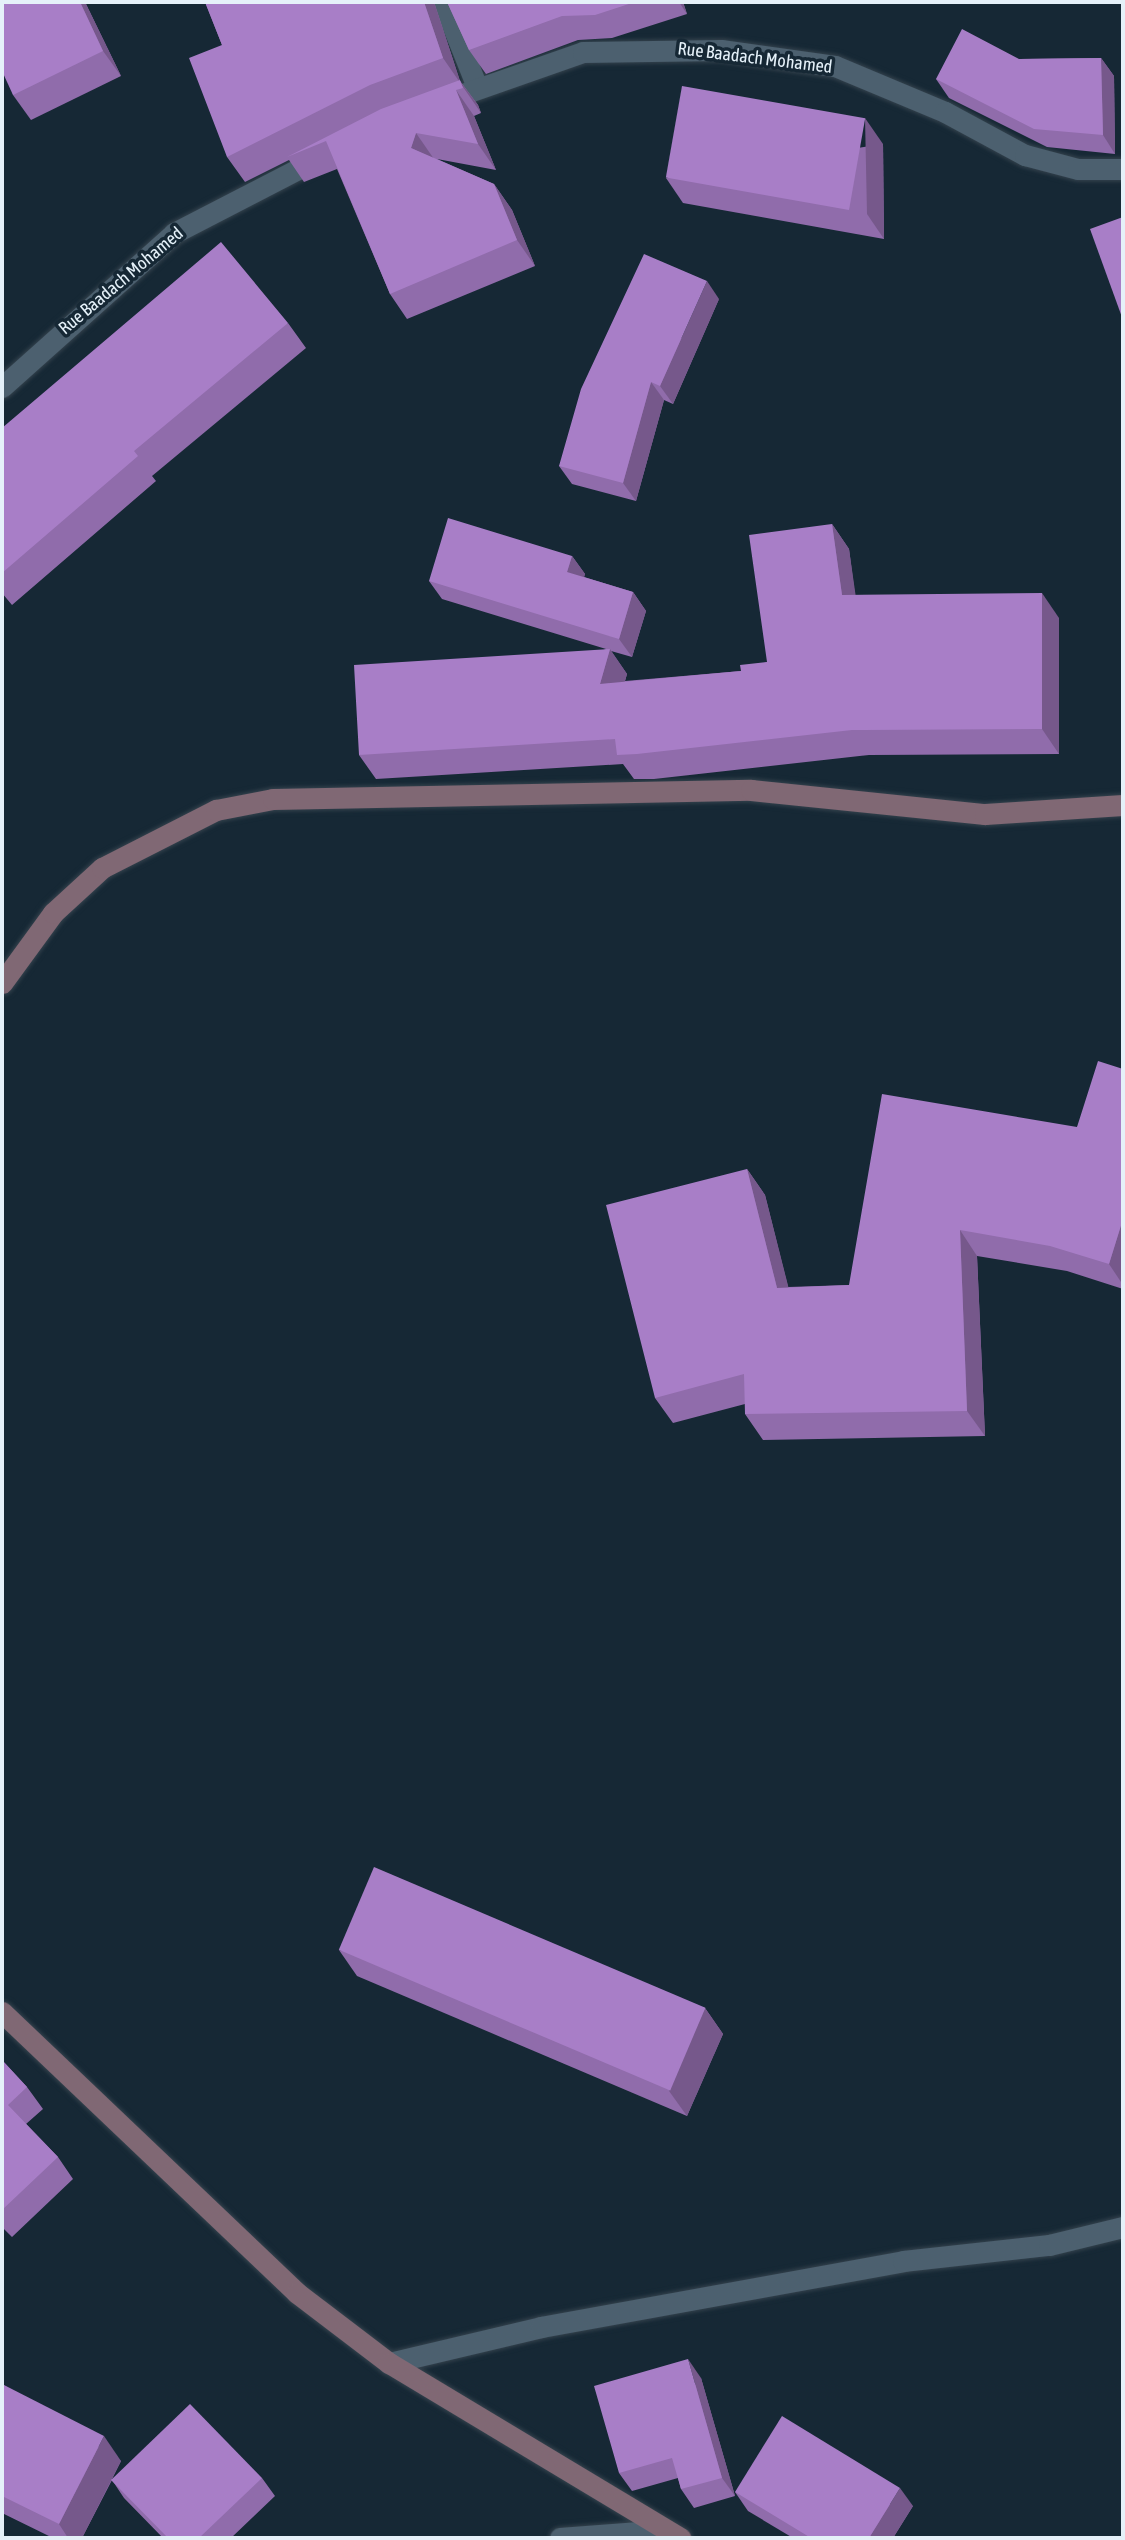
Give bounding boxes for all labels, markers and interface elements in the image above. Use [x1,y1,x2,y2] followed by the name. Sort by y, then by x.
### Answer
[676,38,834,78] street label: Rue Baadach Mohamed
[54,223,188,339] street label: Rue Baadach Mohamed

